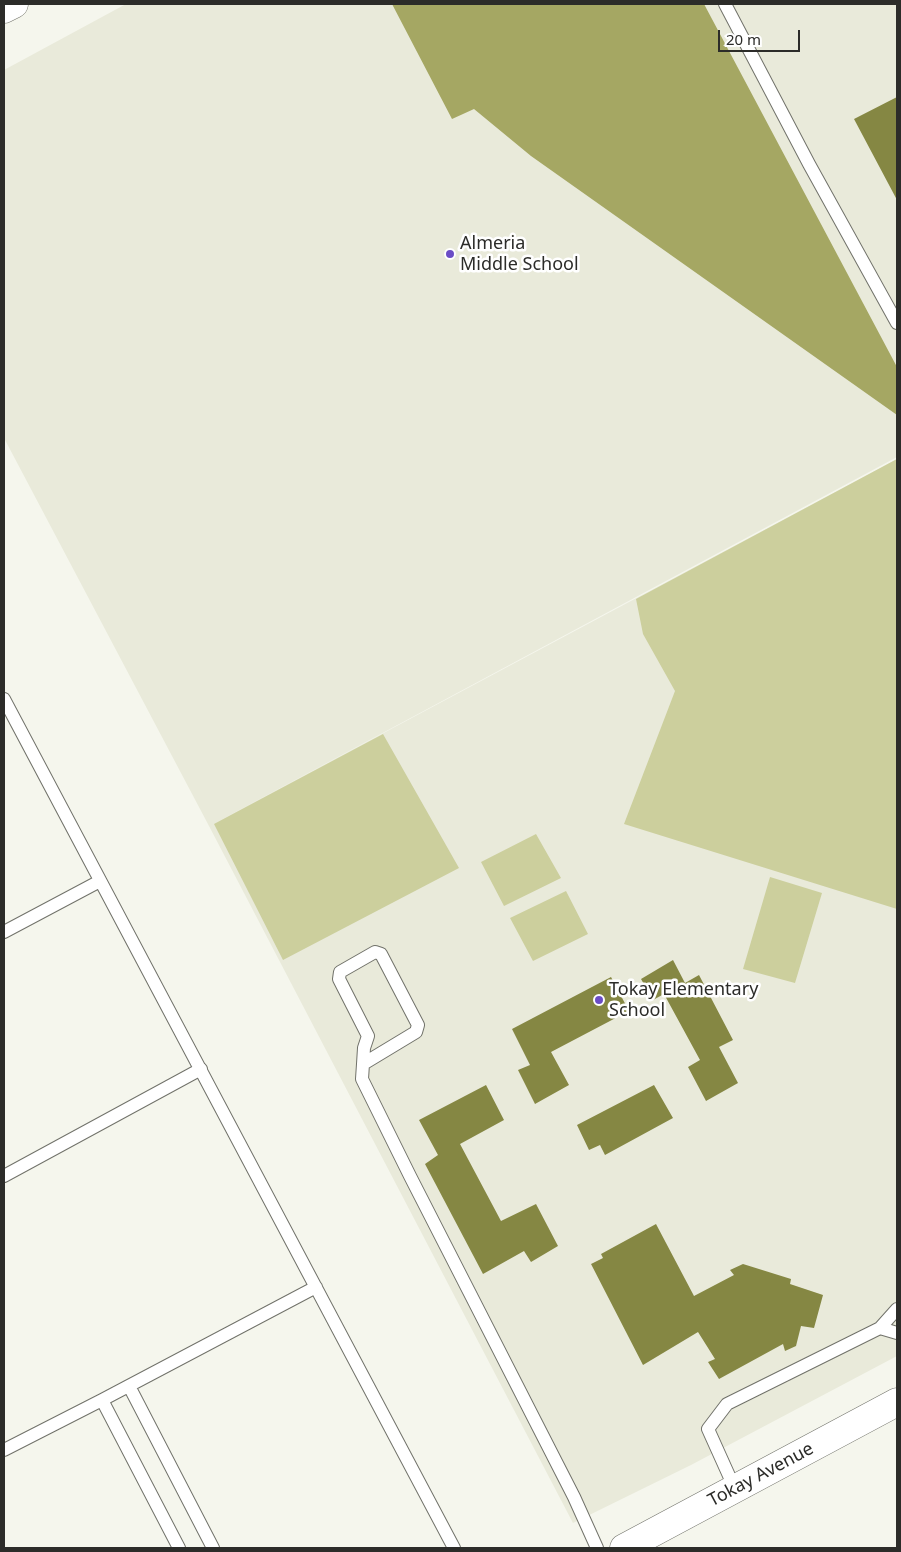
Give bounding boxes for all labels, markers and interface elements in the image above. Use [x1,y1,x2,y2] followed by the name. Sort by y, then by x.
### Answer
[721,20,804,52] scale bar
[726,29,761,49] text: 20 m
[460,233,579,276] place label: Almeria Middle School
[444,248,456,260] marker: Almeria Middle School
[609,979,758,1022] place label: Tokay Elementary School
[593,994,605,1006] marker: Tokay Elementary School
[705,1438,817,1512] street label: Tokay Avenue

